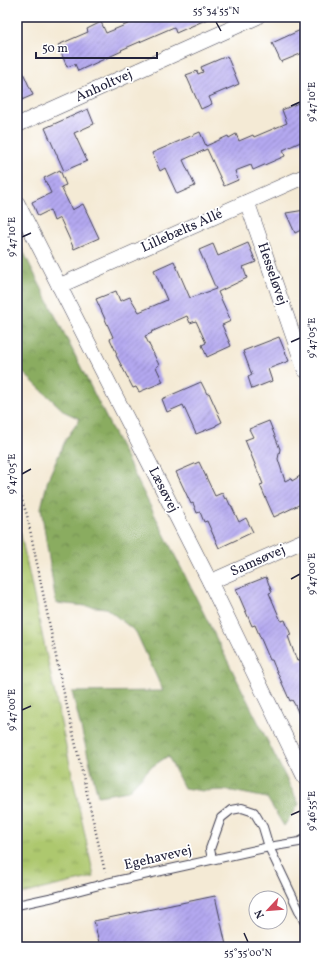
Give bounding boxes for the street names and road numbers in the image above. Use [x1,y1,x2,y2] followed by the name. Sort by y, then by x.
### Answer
[72,65,136,107] street label: Anholtvej
[138,204,226,257] street label: Lillebælts Allé
[252,240,292,308] street label: Hesseløvej
[143,464,183,516] street label: Læsøvej
[228,540,288,582] street label: Samsøvej
[122,841,194,875] street label: Egehavevej

